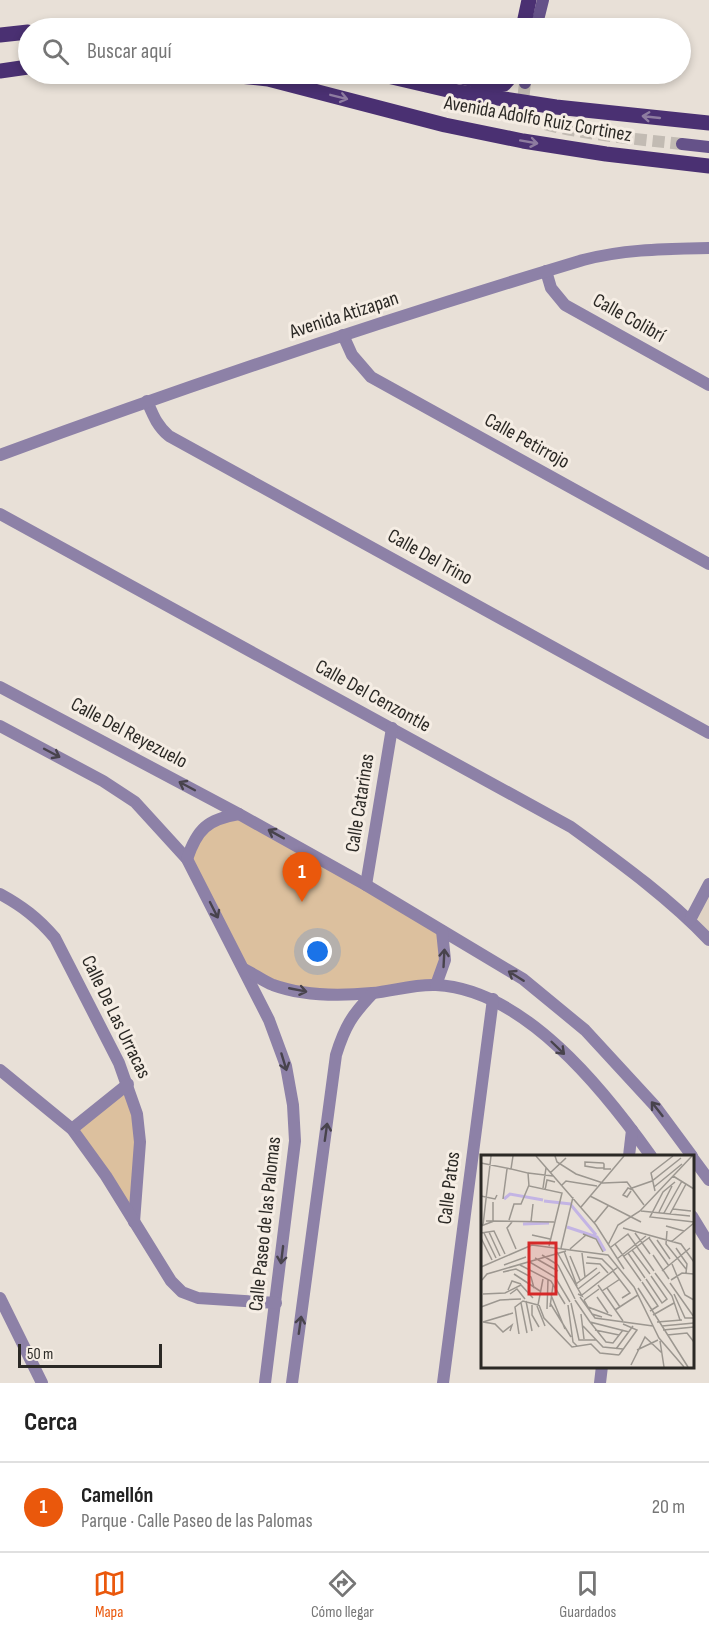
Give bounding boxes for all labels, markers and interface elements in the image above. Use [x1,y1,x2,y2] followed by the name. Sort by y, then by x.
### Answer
[18,18,691,84] search box
[39,35,72,68] icon: search
[87,38,172,65] text: Buscar aquí
[330,91,349,103] one-way arrow
[441,91,634,147] street label: Avenida Adolfo Ruiz Cortinez
[641,111,661,122] one-way arrow
[519,137,538,148] one-way arrow
[285,286,402,344] street label: Avenida Atizapan
[589,288,670,348] street label: Calle Colibrí
[480,408,574,474] street label: Calle Petirrojo
[383,524,477,590] street label: Calle Del Trino
[311,654,435,738] street label: Calle Del Cenzontle
[67,692,191,774] street label: Calle Del Reyezuelo
[42,748,60,759] one-way arrow
[340,752,380,854] street label: Calle Catarinas
[179,780,197,791] one-way arrow
[268,828,285,840] one-way arrow
[282,852,322,902] pin: 1
[209,901,220,919] one-way arrow
[303,937,332,966] your location
[438,949,449,969] one-way arrow
[76,952,156,1082] street label: Calle De Las Urracas
[508,969,525,981] one-way arrow
[288,985,308,996] one-way arrow
[551,1041,566,1055] one-way arrow
[279,1052,290,1071] one-way arrow
[651,1102,664,1118] one-way arrow
[320,1122,331,1142] one-way arrow
[244,1136,286,1312] street label: Calle Paseo de las Palomas
[433,1150,465,1226] street label: Calle Patos
[481,1155,694,1368] inset map
[276,1244,287,1264] one-way arrow
[294,1316,305,1335] one-way arrow
[18,1341,162,1368] scale bar
[27,1345,53,1364] text: 50 m
[24,1407,77,1438] text: Cerca
[81,1482,153,1509] text: Camellón
[40,1495,47,1519] text: 1
[652,1495,685,1519] text: 20 m
[81,1509,313,1533] text: Parque · Calle Paseo de las Palomas
[93,1567,126,1622] tab: Mapa
[311,1567,374,1622] tab: Cómo llegar
[559,1567,616,1622] tab: Guardados

